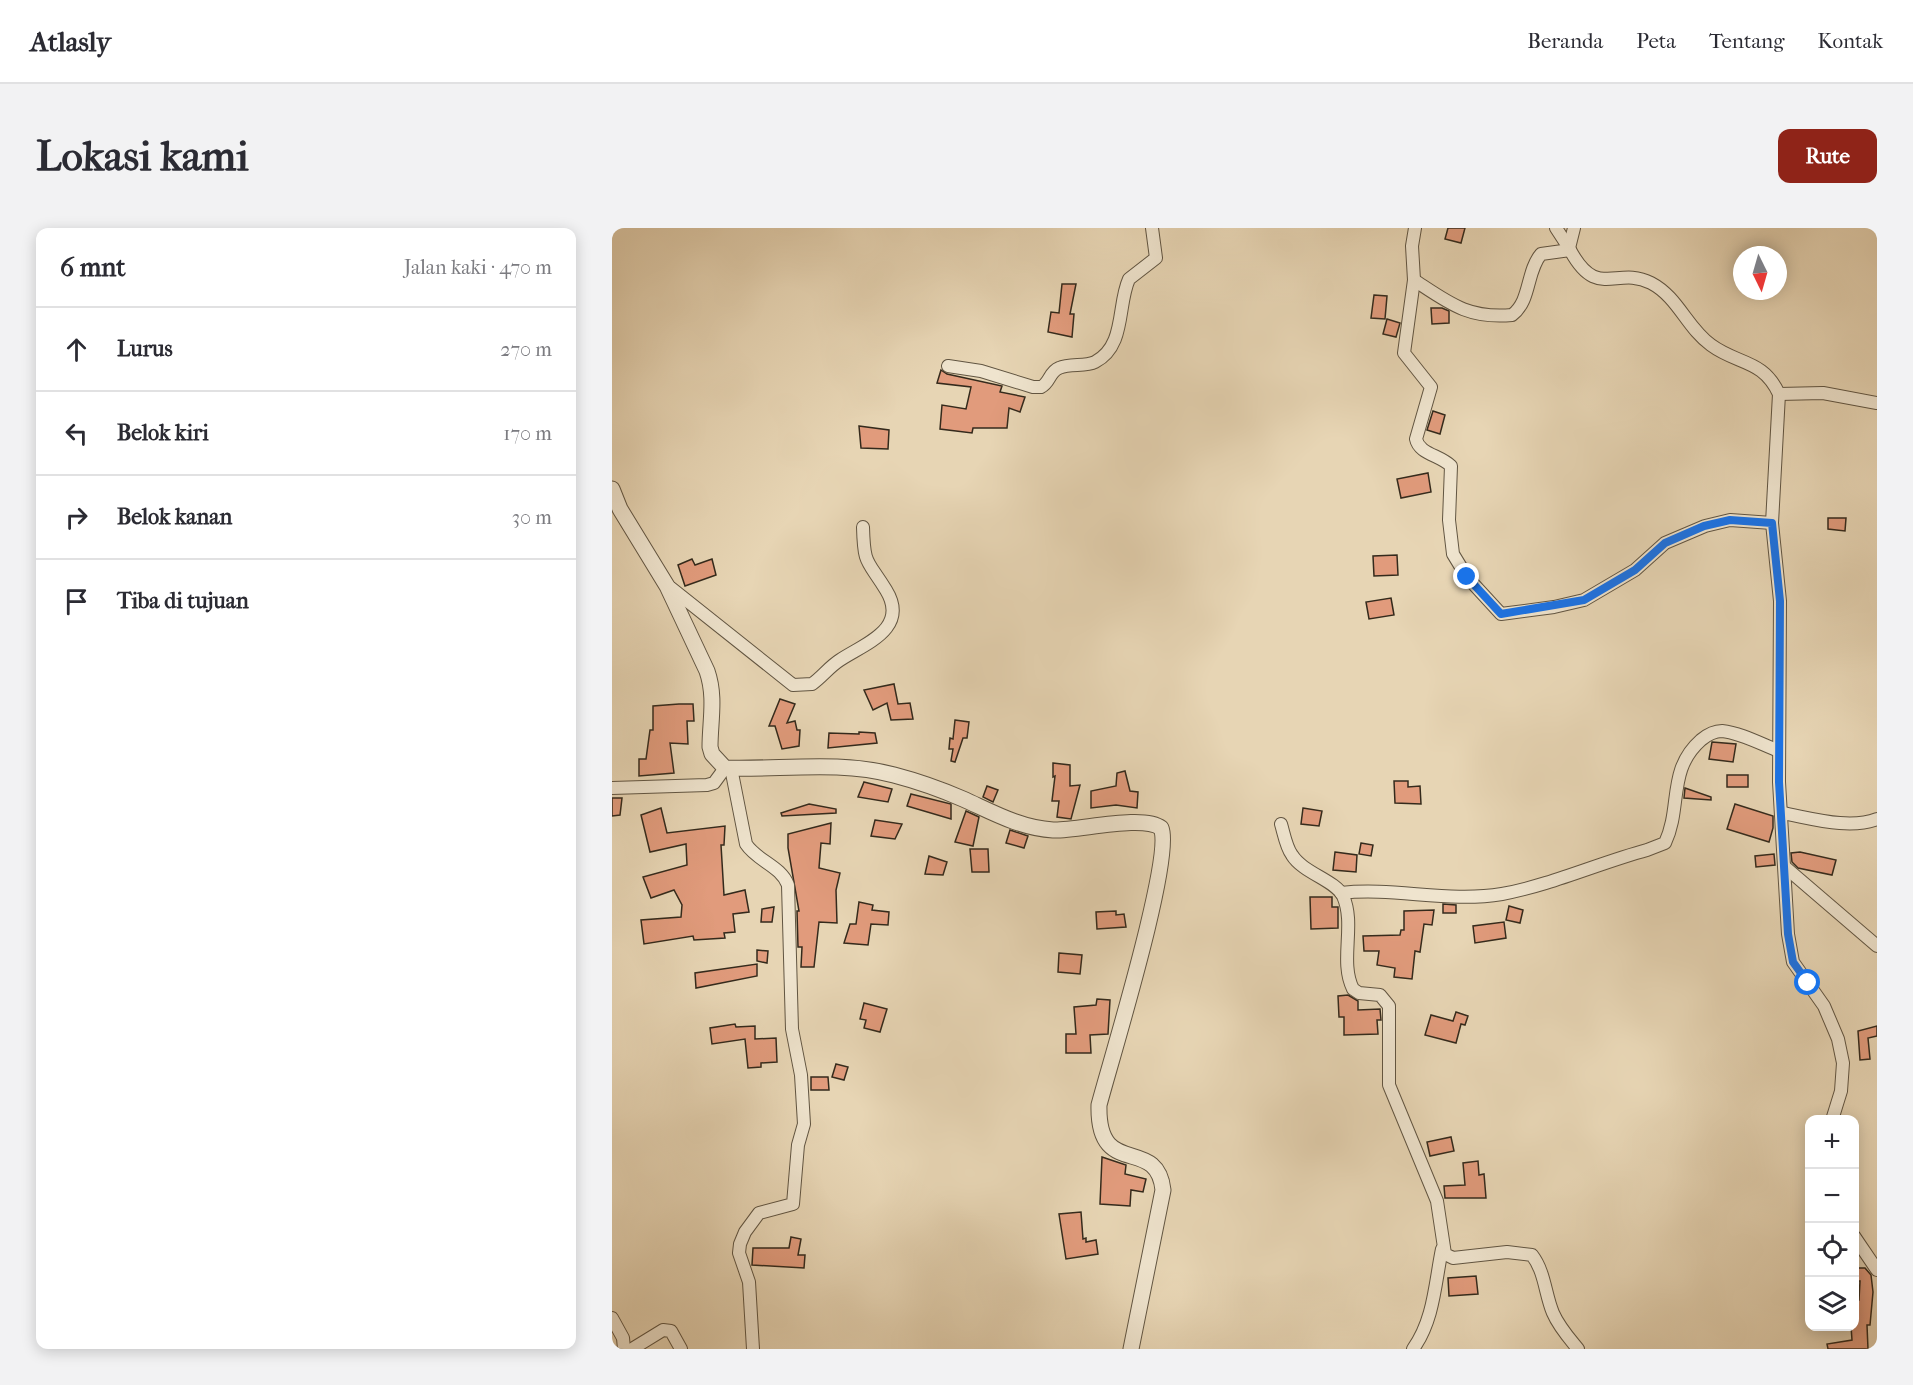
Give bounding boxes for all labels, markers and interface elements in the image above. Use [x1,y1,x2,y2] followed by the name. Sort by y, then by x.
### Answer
[30,25,111,58] text: Atlasly
[1527,29,1603,53] text: Beranda
[1636,29,1676,53] text: Peta
[1709,29,1785,53] text: Tentang
[1818,29,1883,53] text: Kontak
[1778,129,1877,183] button: Rute
[36,132,249,181] text: Lokasi kami
[1733,246,1787,300] north arrow
[60,252,125,283] text: 6 mnt
[404,256,552,279] text: Jalan kaki · 470 m
[60,333,93,366] icon: ahead
[117,336,173,362] text: Lurus
[500,338,552,361] text: 270 m
[60,417,93,450] icon: left
[117,420,209,446] text: Belok kiri
[503,422,552,445] text: 170 m
[60,501,93,534] icon: right
[117,504,232,530] text: Belok kanan
[512,506,552,529] text: 30 m
[1453,563,1479,589] route end
[60,585,93,618] icon: arrive
[117,588,249,614] text: Tiba di tujuan
[1794,969,1820,995] route start
[1805,1115,1859,1331] map controls
[1805,1115,1859,1169] button: +
[1805,1169,1859,1223] button: −
[1805,1223,1859,1277] button: locate
[1805,1277,1859,1331] button: layers

